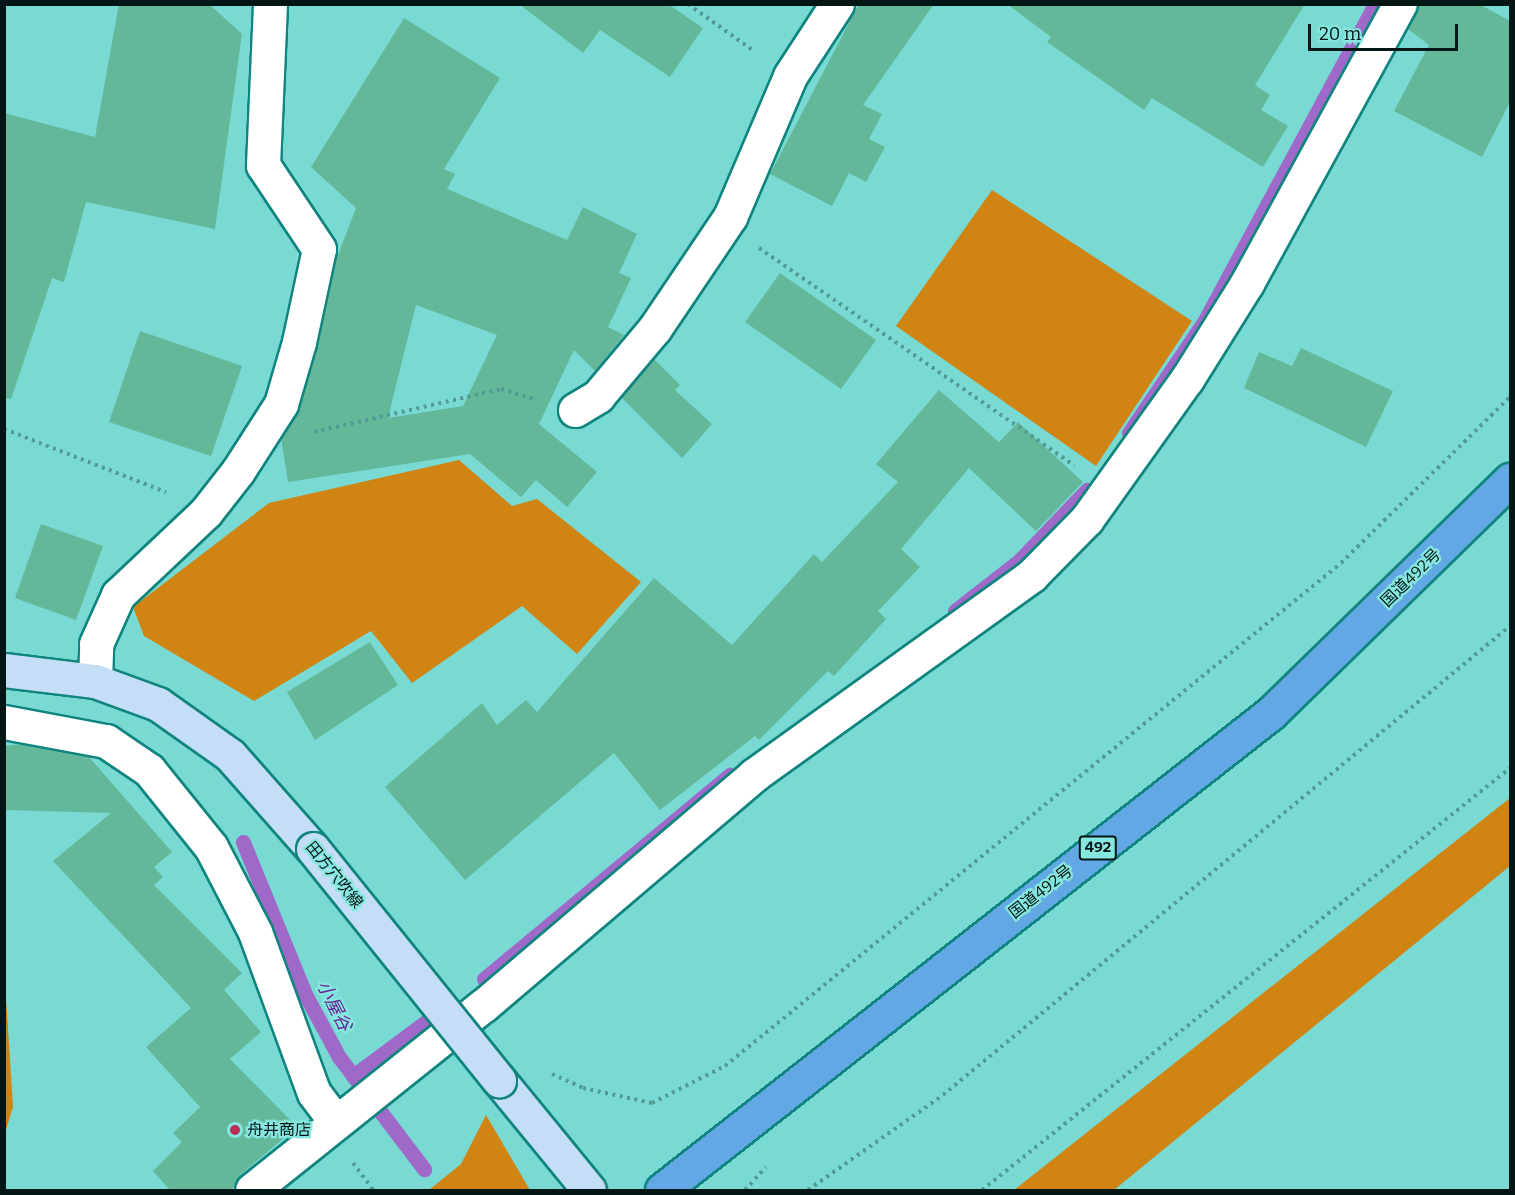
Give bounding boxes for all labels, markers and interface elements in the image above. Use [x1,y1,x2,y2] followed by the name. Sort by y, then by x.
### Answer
[1311,12,1461,50] scale bar
[1319,23,1361,45] text: 20 m
[1377,545,1445,611] street label: 国道492号
[1078,836,1118,860] road number: 492
[301,838,367,912] street label: 田方穴吹線
[1005,861,1077,923] street label: 国道492号
[312,977,356,1035] water label: 小屋谷
[247,1120,311,1140] place label: 舟井商店
[228,1123,242,1137] marker: 舟井商店

